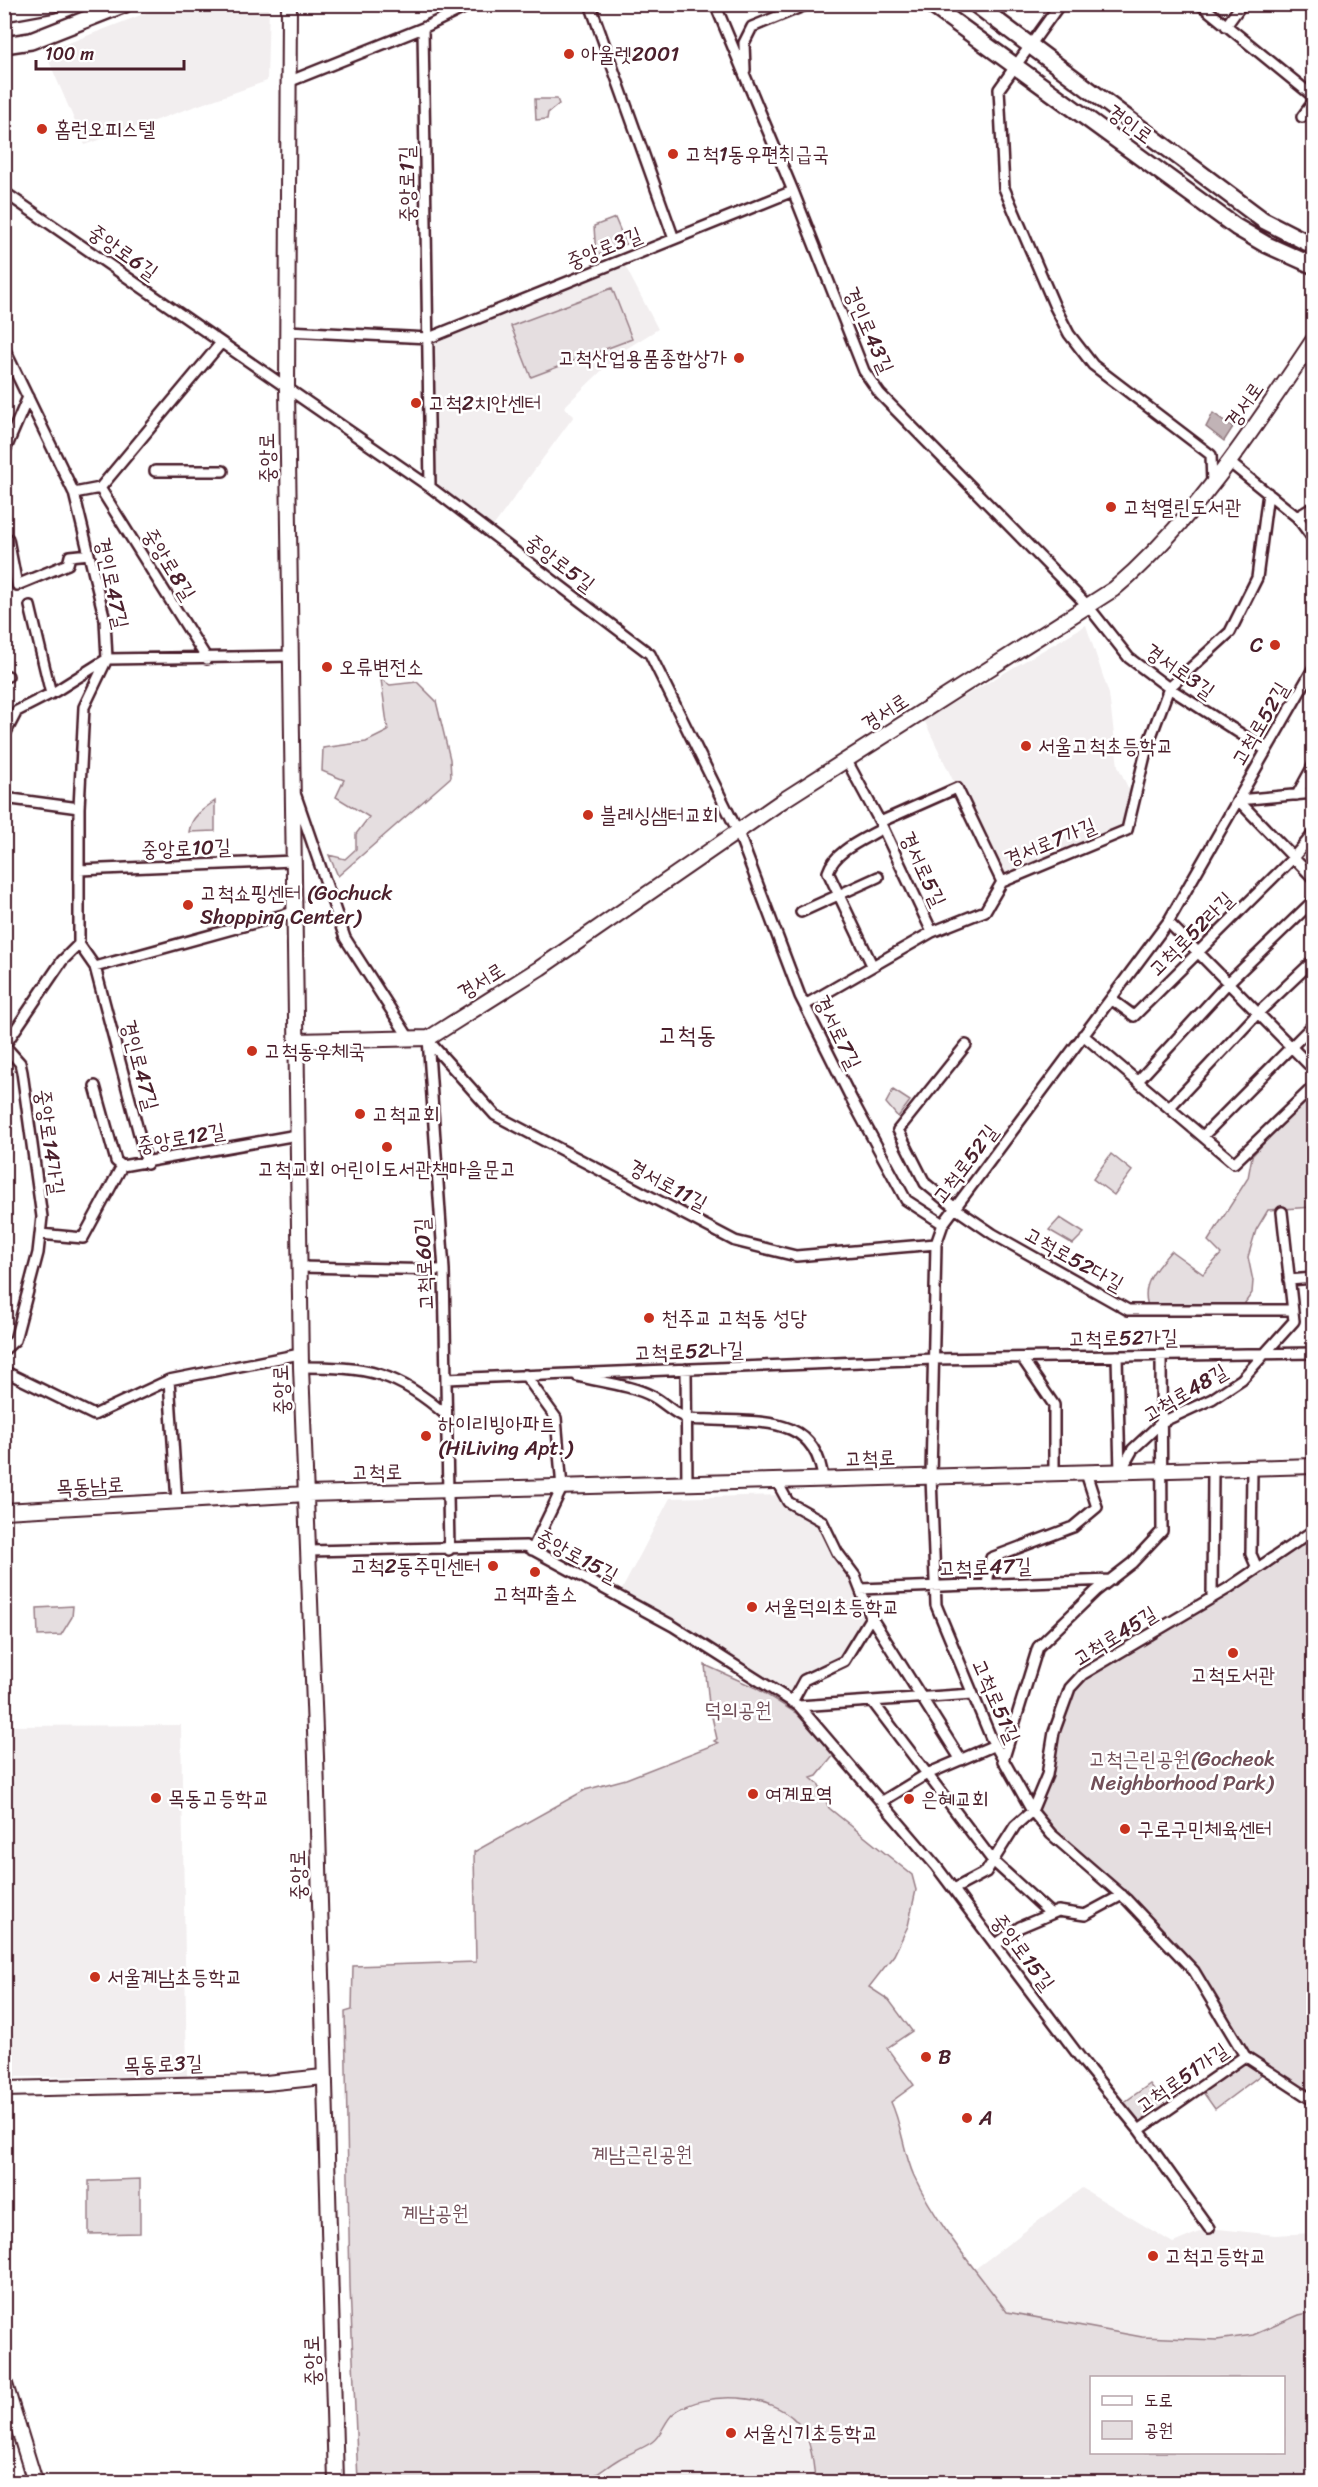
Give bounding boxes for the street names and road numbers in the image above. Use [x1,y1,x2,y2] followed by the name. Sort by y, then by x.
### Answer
[1098,94,1162,154] street label: 경인로
[387,145,427,223] street label: 중앙로1길
[80,214,167,290] street label: 중앙로6길
[560,216,648,280] street label: 중앙로3길
[833,280,905,380] street label: 경인로43길
[1214,373,1274,437] street label: 경서로
[248,432,286,484] street label: 중앙로
[132,520,206,608] street label: 중앙로8길
[516,524,604,602] street label: 중앙로5길
[84,534,140,632] street label: 경인로47길
[1137,633,1223,709] street label: 경서로3길
[1220,674,1300,774] street label: 고척로52길
[853,682,917,742] street label: 경서로
[998,806,1102,878] street label: 경서로7가길
[889,825,957,914] street label: 경서로5길
[140,827,232,869] street label: 중앙로10길
[1139,882,1243,986] street label: 고척로52라길
[449,951,513,1011] street label: 경서로
[803,988,873,1076] street label: 경서로7길
[110,1015,170,1115] street label: 경인로47길
[24,1087,76,1198] street label: 중앙로14가길
[134,1112,228,1164] street label: 중앙로12길
[922,1116,1008,1212] street label: 고척로52길
[621,1148,715,1222] street label: 경서로11길
[1017,1216,1131,1302] street label: 고척로52다길
[403,1217,445,1311] street label: 고척로60길
[1068,1318,1178,1358] street label: 고척로52가길
[634,1330,744,1372] street label: 고척로52나길
[1135,1353,1235,1433] street label: 고척로48길
[261,1364,301,1416] street label: 중앙로
[844,1438,896,1478] street label: 고척로
[351,1453,403,1491] street label: 고척로
[55,1465,125,1507] street label: 목동남로
[529,1518,625,1594] street label: 중앙로15길
[938,1546,1032,1588] street label: 고척로47길
[1065,1595,1165,1677] street label: 고척로45길
[960,1652,1032,1750] street label: 고척로51길
[279,1849,317,1901] street label: 중앙로
[981,1905,1065,1999] street label: 중앙로15길
[1128,2032,1237,2124] street label: 고척로51가길
[123,2044,203,2084] street label: 목동로3길
[292,2335,332,2387] street label: 중앙로

